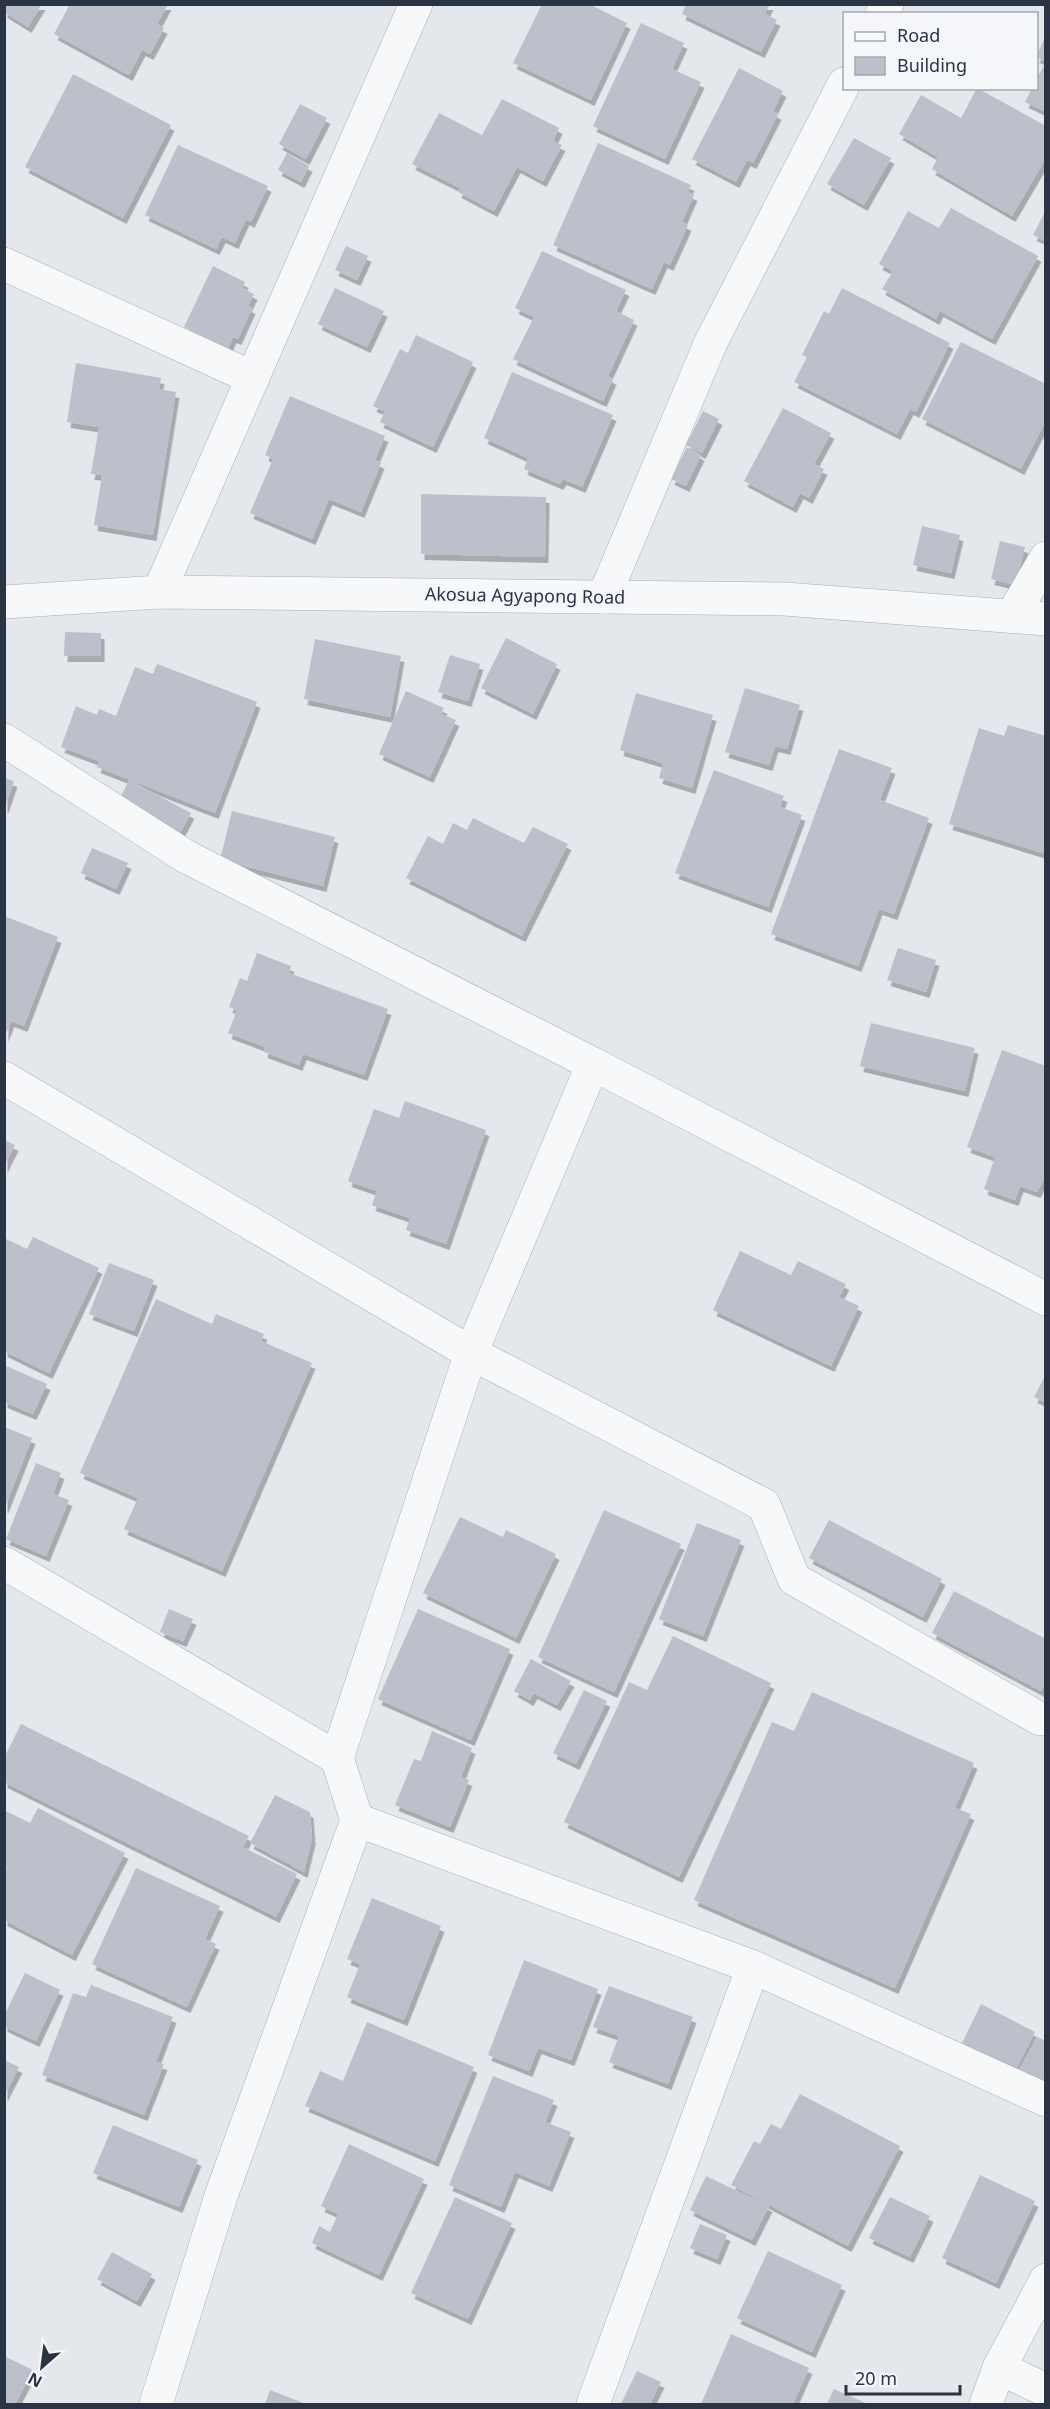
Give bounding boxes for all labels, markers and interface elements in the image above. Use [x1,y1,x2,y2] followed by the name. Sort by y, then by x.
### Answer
[843,12,1038,90] legend
[897,23,940,47] text: Road
[897,53,967,77] text: Building
[425,581,625,609] street label: Akosua Agyapong Road
[12,2337,72,2397] north arrow
[846,2358,960,2396] scale bar
[855,2366,897,2390] text: 20 m
[24,2367,46,2393] text: N

